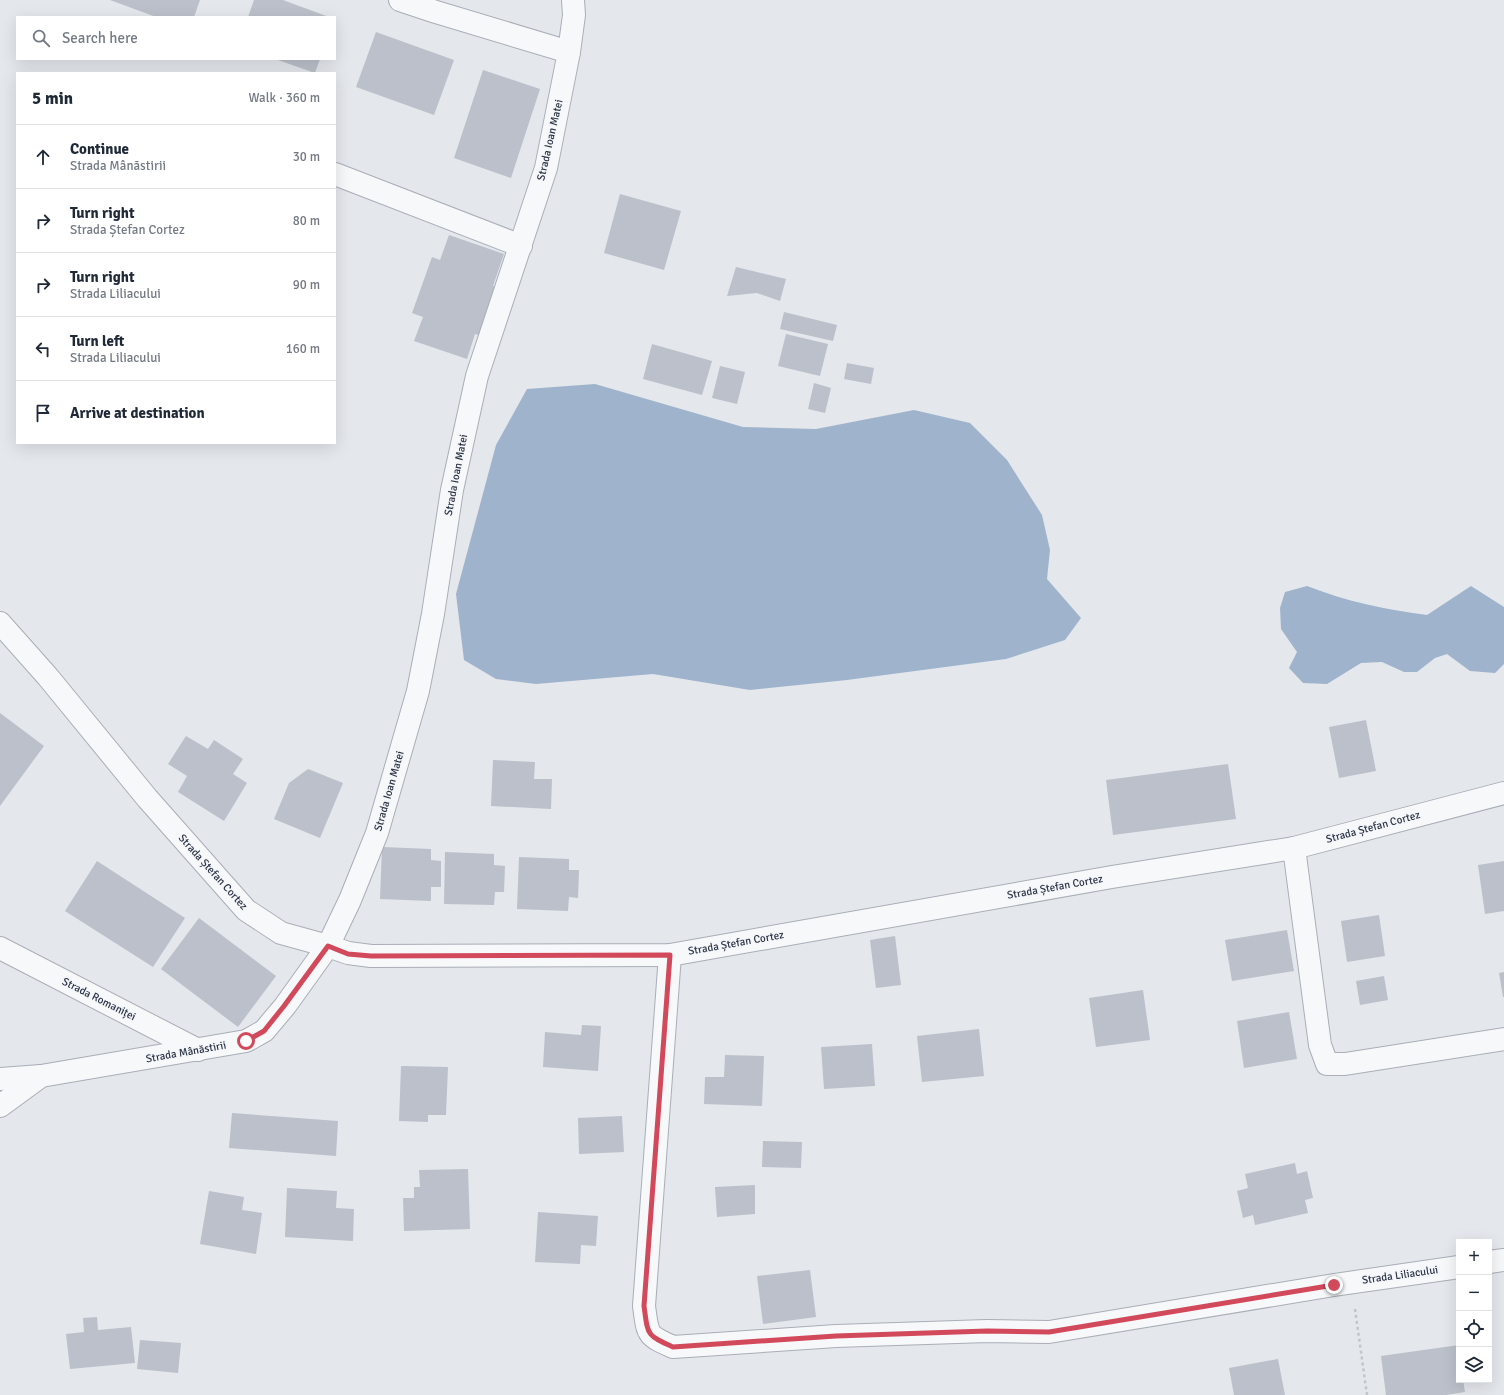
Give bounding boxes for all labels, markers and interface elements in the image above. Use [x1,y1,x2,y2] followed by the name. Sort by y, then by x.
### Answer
[16,16,336,60] search box
[30,27,52,49] icon: search
[62,29,138,47] text: Search here
[32,88,73,109] text: 5 min
[249,90,320,106] text: Walk · 360 m
[534,98,566,182] street label: Strada Ioan Matei
[70,140,129,158] text: Continue
[32,146,54,168] icon: ahead
[293,149,320,165] text: 30 m
[70,158,166,174] text: Strada Mânăstirii
[70,204,135,222] text: Turn right
[32,210,54,232] icon: right
[293,213,320,229] text: 80 m
[70,222,185,238] text: Strada Ștefan Cortez
[70,268,135,286] text: Turn right
[32,274,54,296] icon: right
[293,277,320,293] text: 90 m
[70,286,161,302] text: Strada Liliacului
[70,332,124,350] text: Turn left
[32,338,54,360] icon: left
[286,341,320,357] text: 160 m
[70,350,161,366] text: Strada Liliacului
[32,402,54,424] icon: arrive
[70,404,205,422] text: Arrive at destination
[442,433,470,517] street label: Strada Ioan Matei
[371,749,407,833] street label: Strada Ioan Matei
[1324,808,1422,846] street label: Strada Ștefan Cortez
[176,832,250,912] street label: Strada Ștefan Cortez
[1006,872,1104,902] street label: Strada Ștefan Cortez
[687,928,785,958] street label: Strada Ștefan Cortez
[60,975,138,1023] street label: Strada Romaniței
[237,1032,255,1050] route start
[145,1039,227,1065] street label: Strada Mânăstirii
[1456,1239,1492,1383] map controls
[1456,1239,1492,1275] button: +
[1361,1263,1439,1287] street label: Strada Liliacului
[1456,1275,1492,1311] button: −
[1325,1276,1343,1294] route end
[1456,1311,1492,1347] button: locate
[1456,1347,1492,1383] button: layers

